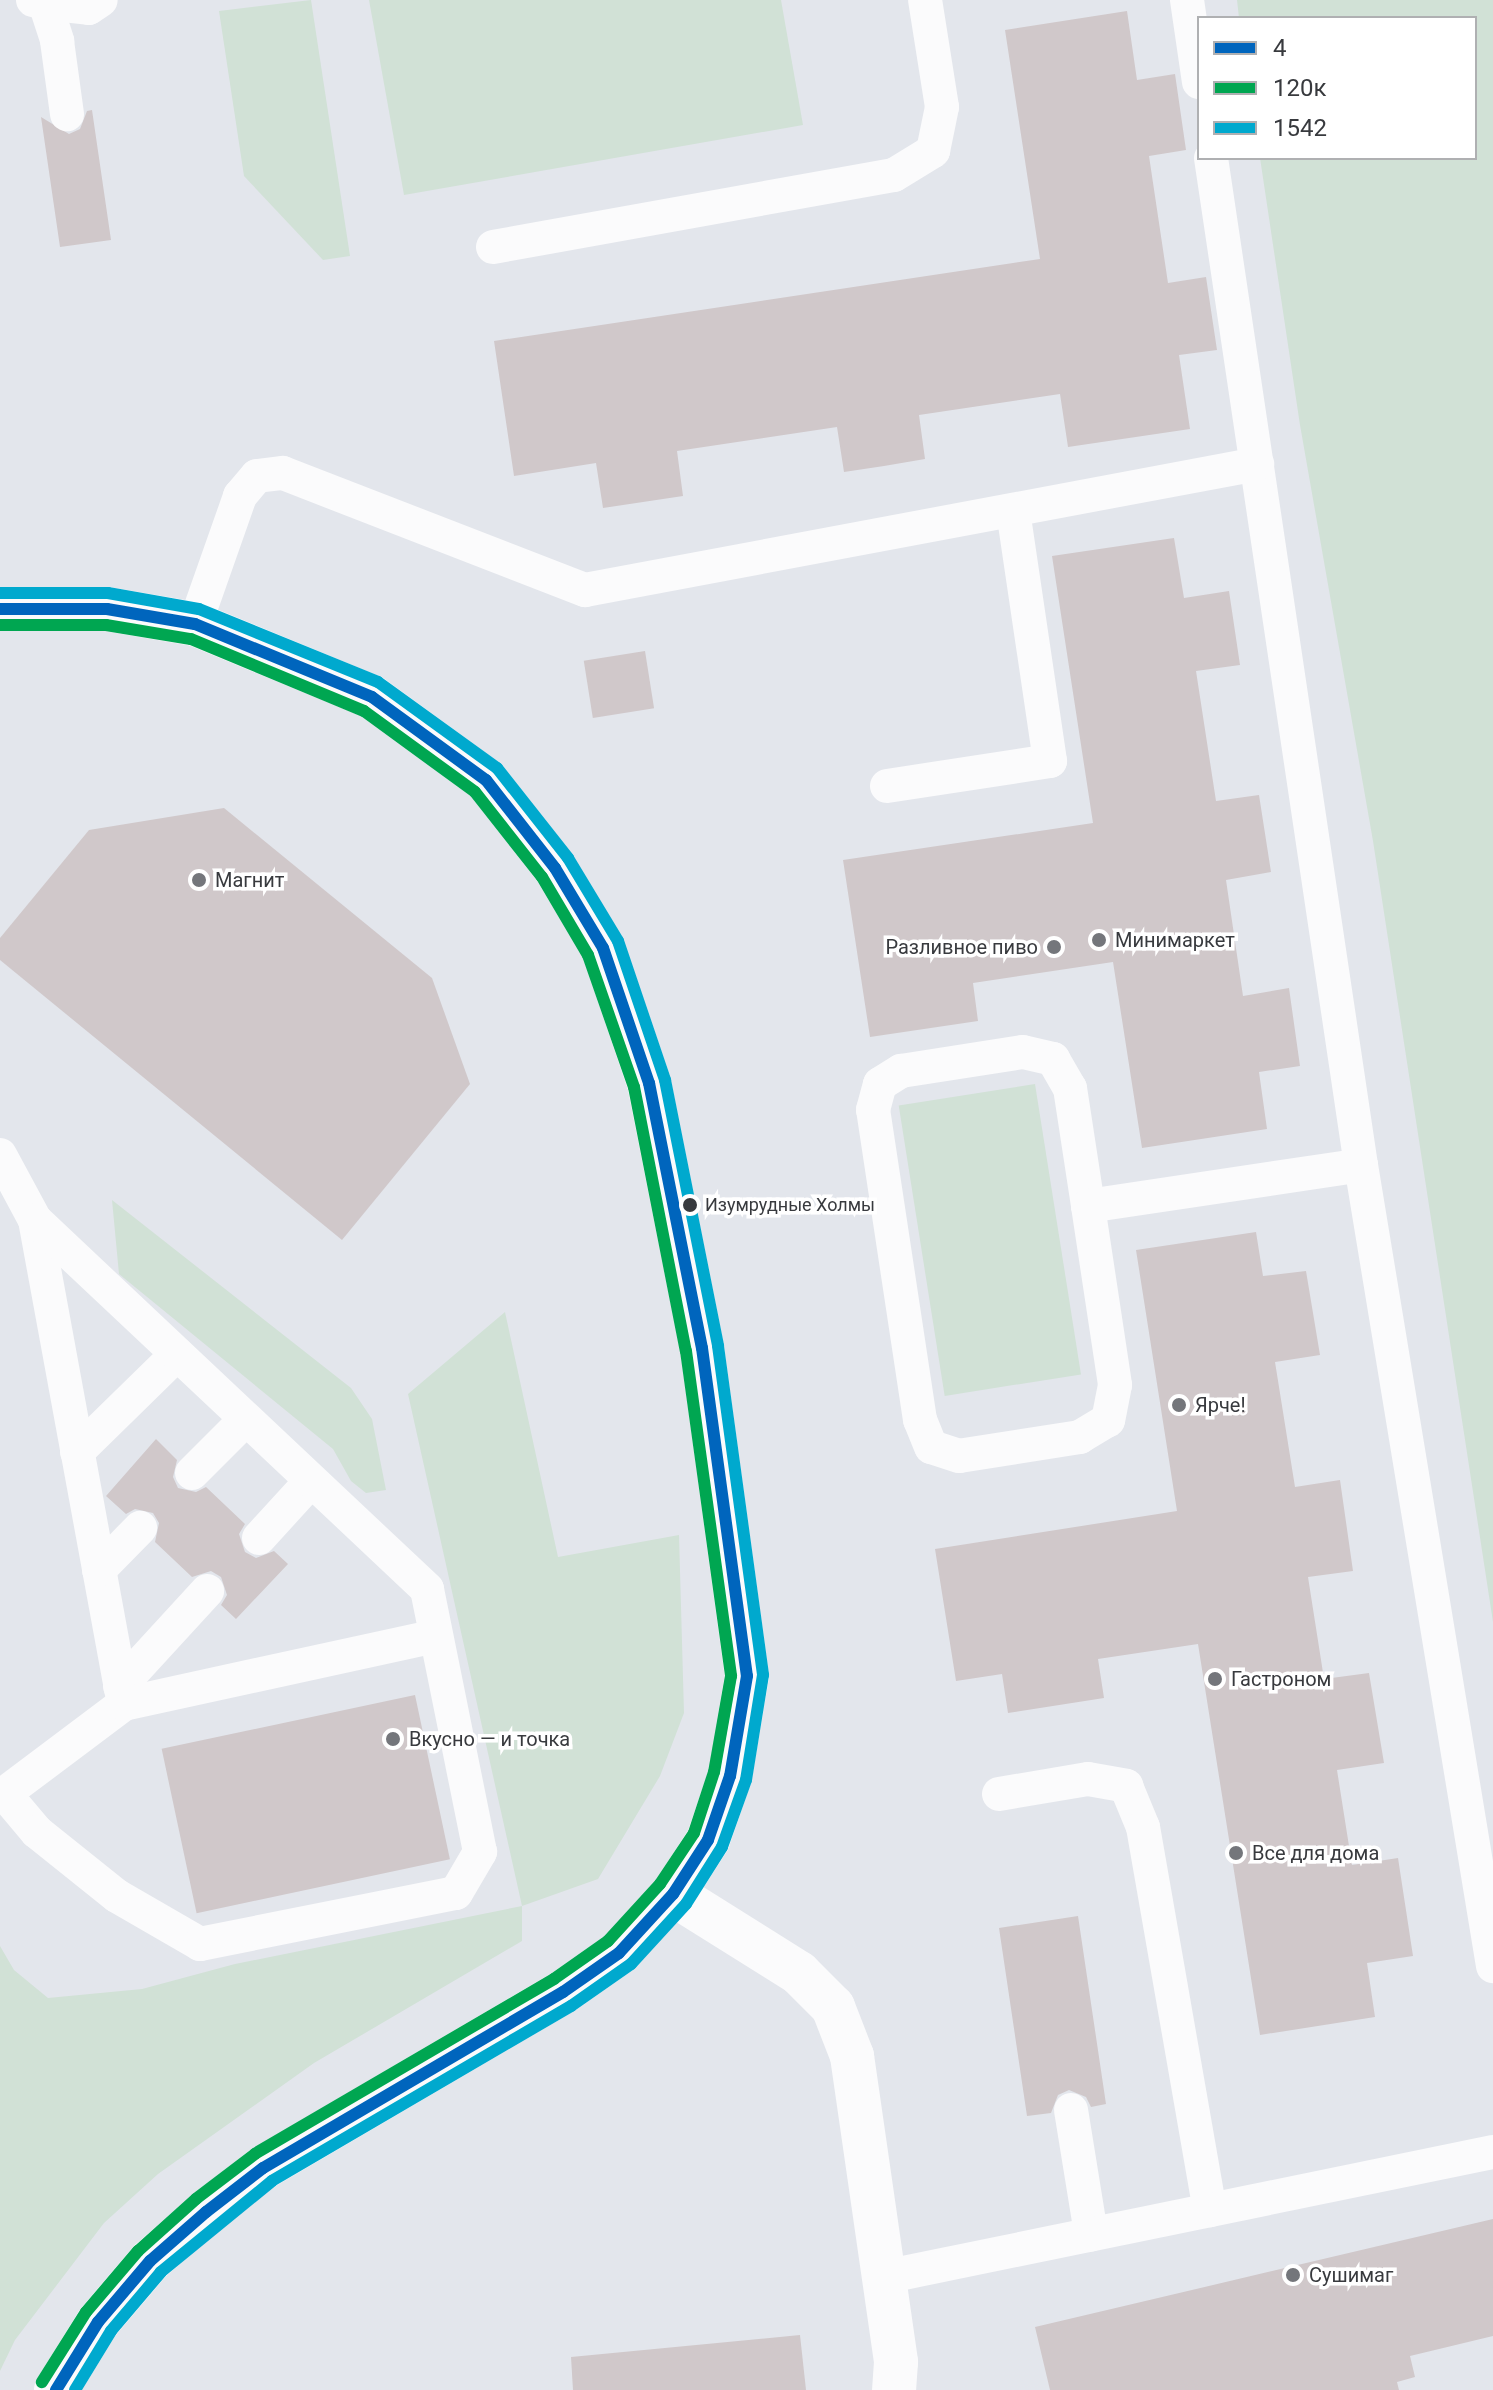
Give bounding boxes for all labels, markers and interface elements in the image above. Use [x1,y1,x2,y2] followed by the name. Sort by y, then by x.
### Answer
[1197,16,1477,160] legend
[1273,34,1287,62] text: 4
[1273,74,1326,102] text: 120к
[1273,114,1327,142] text: 1542
[215,868,284,892] place label: Магнит
[190,871,208,889] marker: Магнит
[1115,928,1235,952] place label: Минимаркет
[1090,931,1108,949] marker: Минимаркет
[885,935,1038,959] place label: Разливное пиво
[1045,938,1063,956] marker: Разливное пиво
[705,1194,875,1216] place label: Изумрудные Холмы
[682,1197,698,1213] marker: Изумрудные Холмы
[1195,1393,1246,1417] place label: Ярче!
[1170,1396,1188,1414] marker: Ярче!
[1231,1667,1331,1691] place label: Гастроном
[1206,1670,1224,1688] marker: Гастроном
[409,1727,570,1751] place label: Вкусно — и точка
[384,1730,402,1748] marker: Вкусно — и точка
[1252,1841,1379,1865] place label: Все для дома
[1227,1844,1245,1862] marker: Все для дома
[1309,2263,1393,2287] place label: Сушимаг
[1284,2266,1302,2284] marker: Сушимаг

